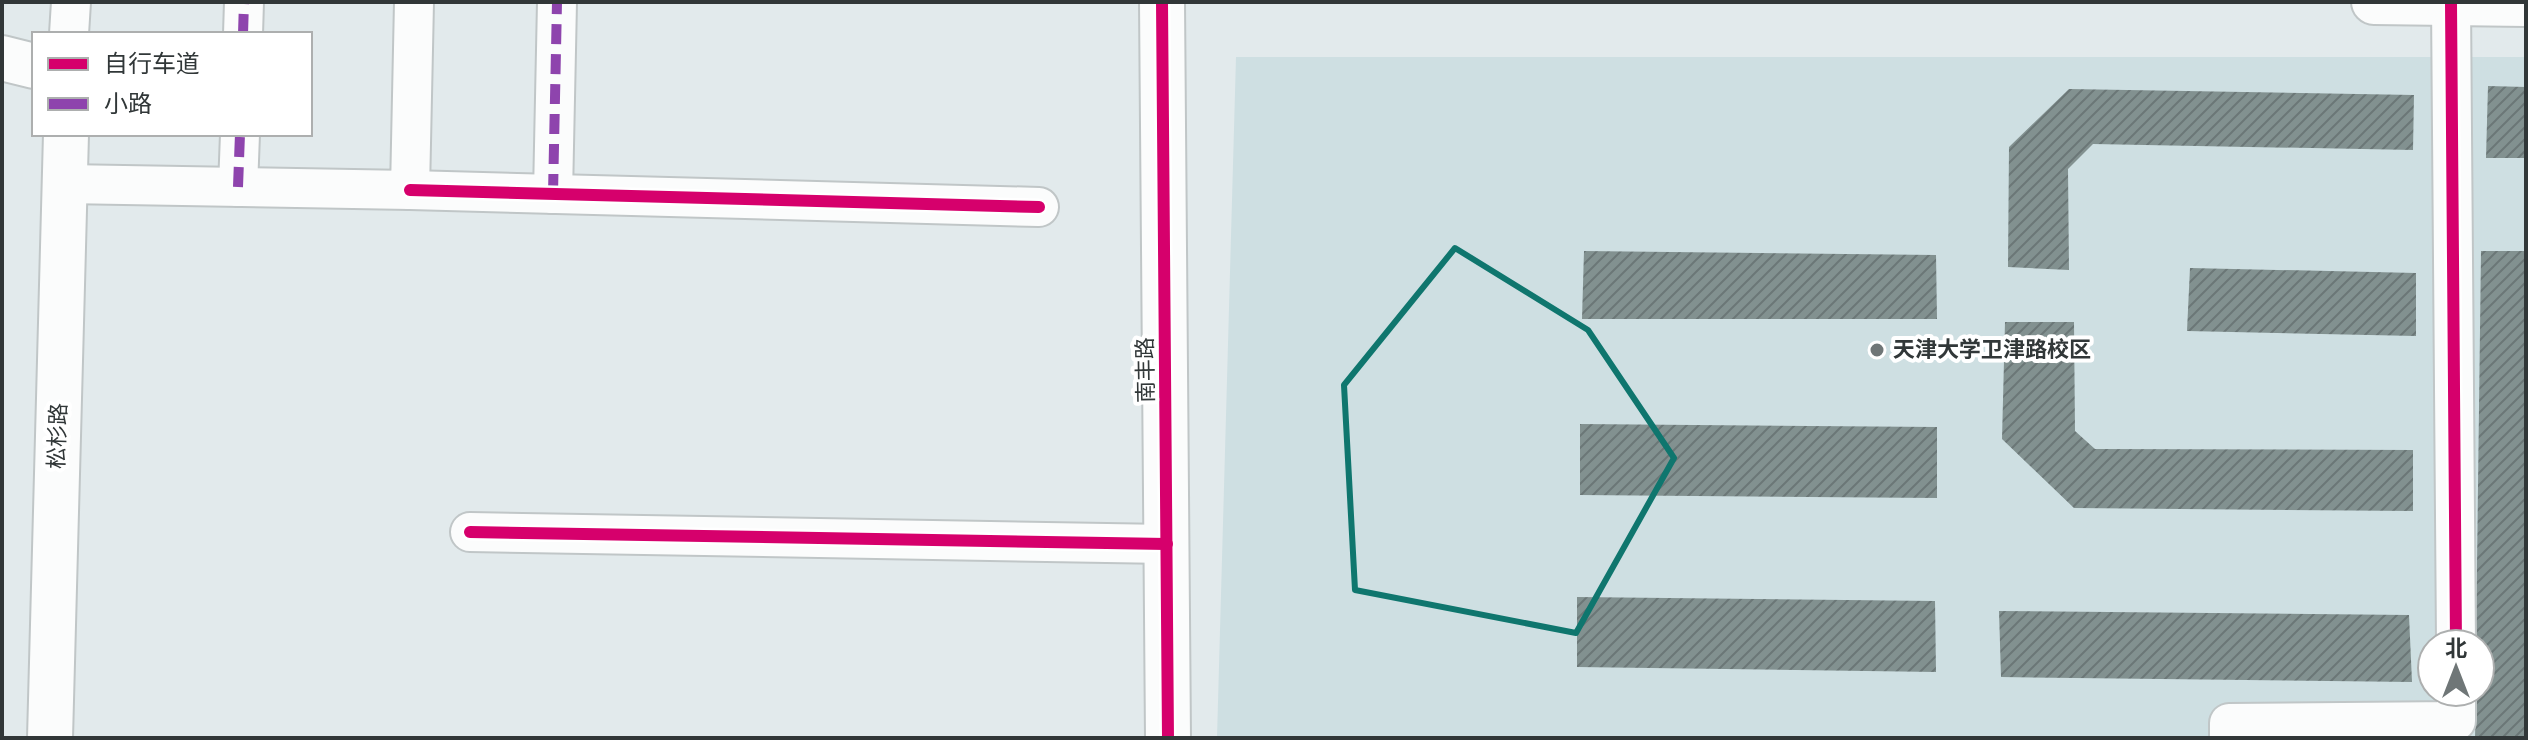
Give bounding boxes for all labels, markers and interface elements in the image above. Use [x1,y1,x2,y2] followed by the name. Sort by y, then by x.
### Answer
[32,32,312,136] legend
[104,50,200,79] text: 自行车道
[104,90,152,119] text: 小路
[1132,337,1160,403] street label: 南丰路
[1893,337,2091,363] place label: 天津大学卫津路校区
[1868,341,1886,359] marker: 天津大学卫津路校区
[44,403,72,469] street label: 松杉路
[2416,628,2496,708] north arrow
[2445,636,2467,662] text: 北

